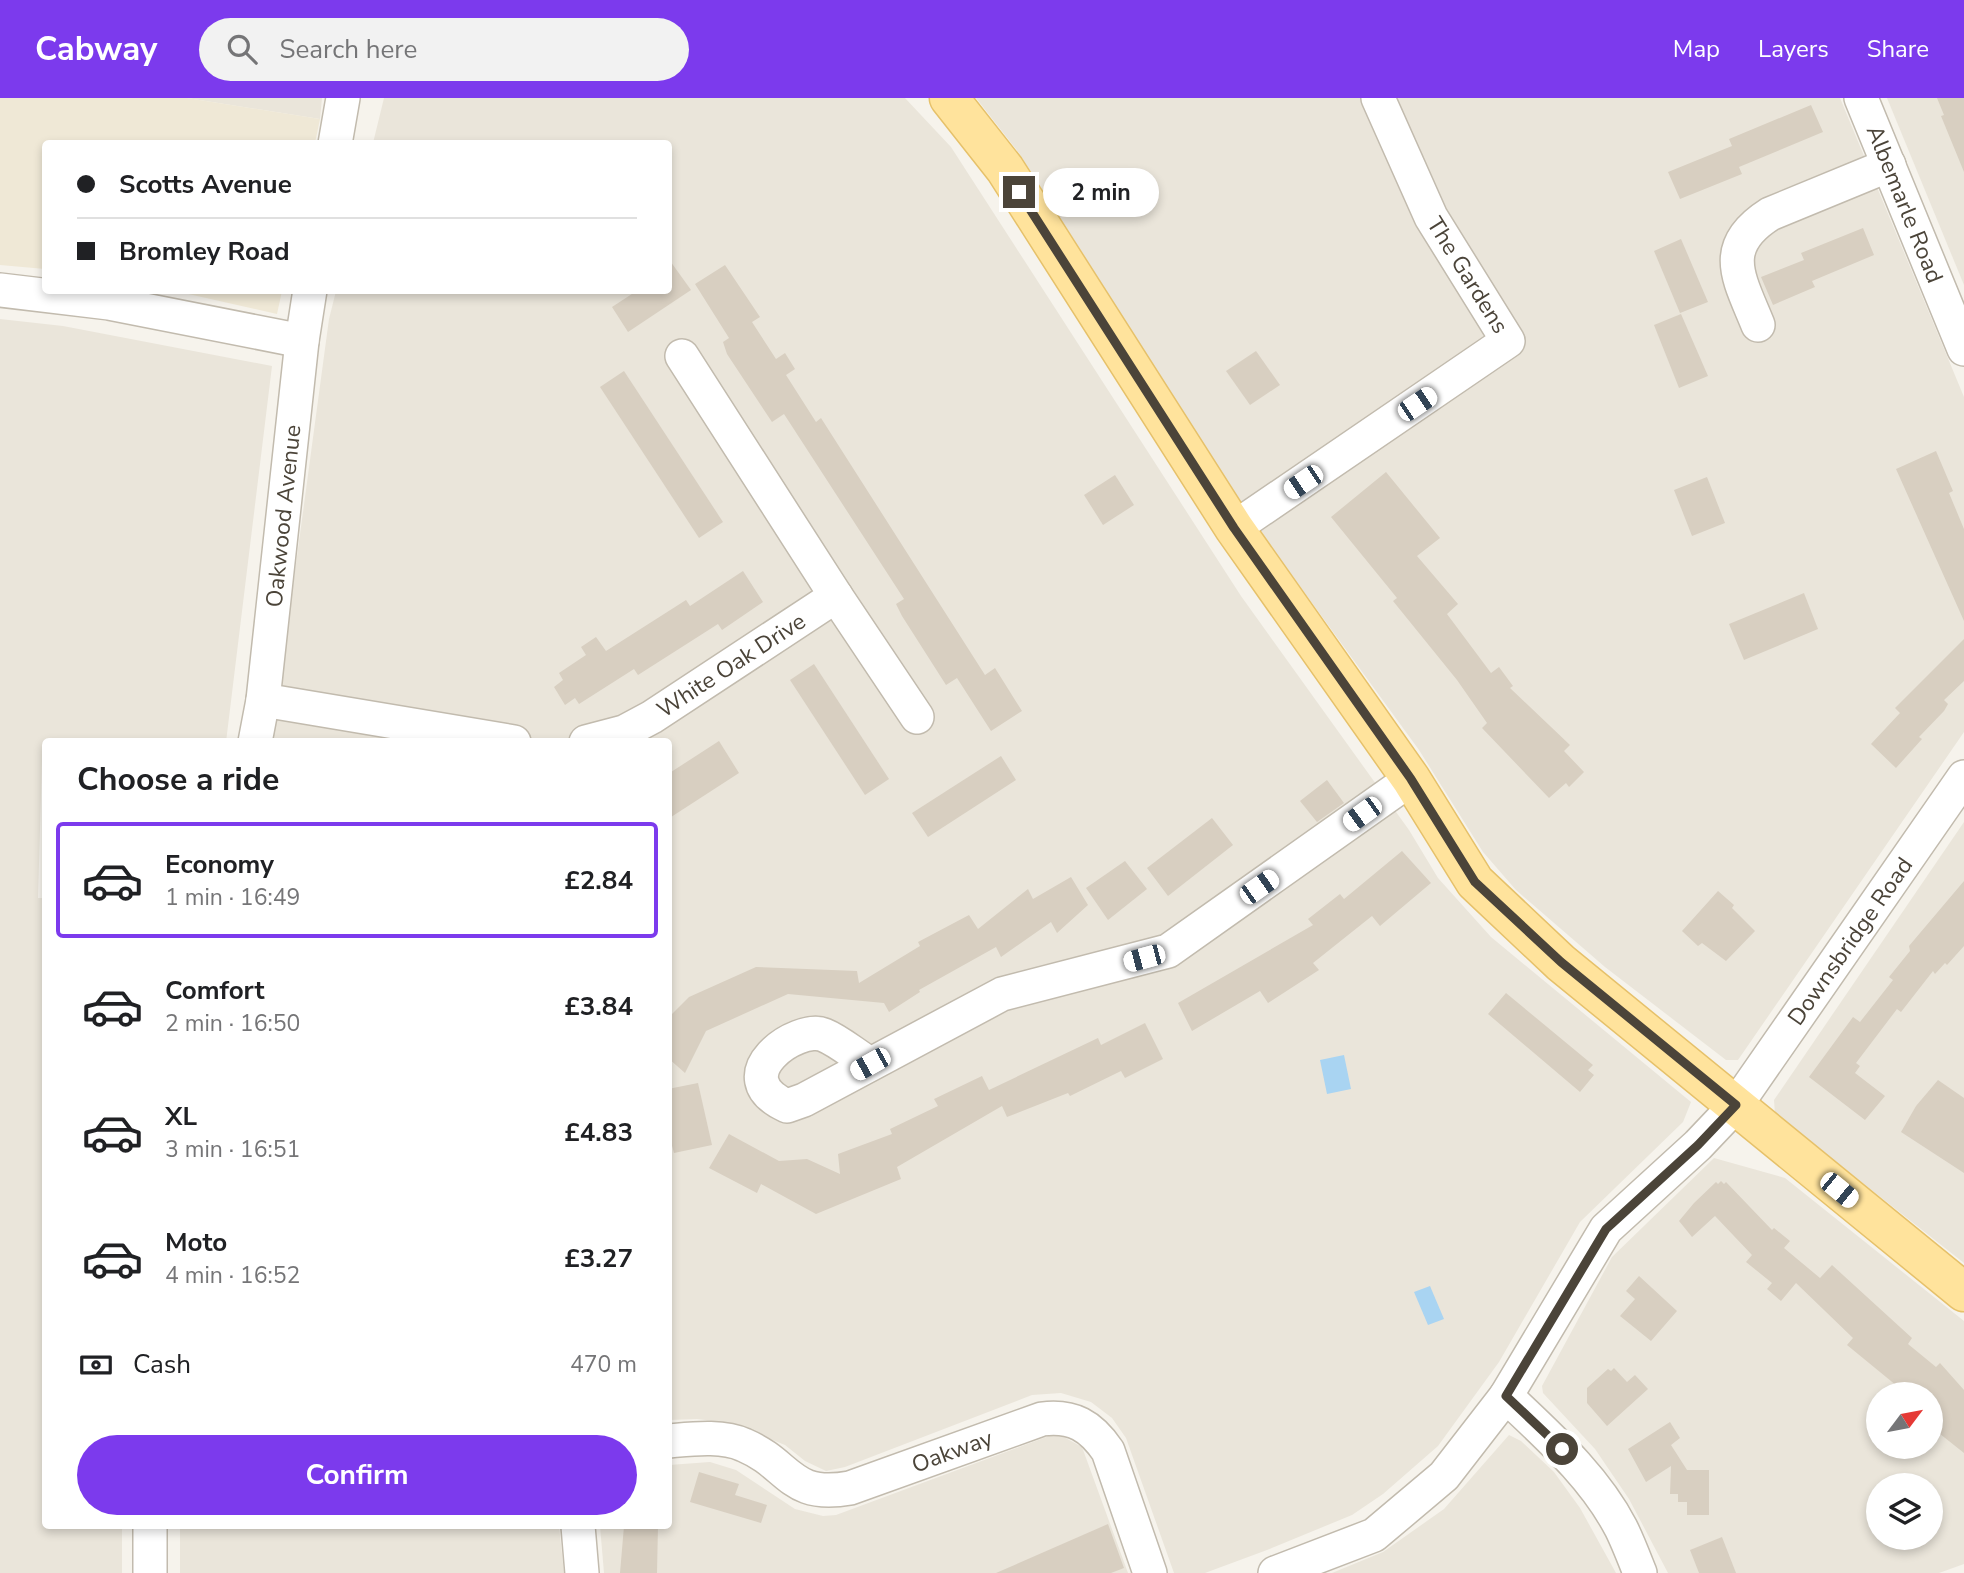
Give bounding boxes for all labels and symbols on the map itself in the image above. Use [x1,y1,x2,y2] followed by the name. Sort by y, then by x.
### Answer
[1859,121,1950,288] street label: Albemarle Road
[1044,168,1159,217] callout: 2 min
[1003,176,1035,208] route end
[1420,211,1516,339] street label: The Gardens
[1394,384,1441,424] car
[259,423,308,609] street label: Oakwood Avenue
[1280,462,1327,502] car
[651,606,812,725] street label: White Oak Drive
[1339,793,1386,835] car
[1781,851,1920,1032] street label: Downsbridge Road
[1236,866,1283,908] car
[1121,942,1168,974] car
[847,1045,894,1083] car
[1817,1169,1862,1211] car
[1866,1382,1942,1460] north arrow
[907,1422,997,1480] street label: Oakway
[1546,1433,1578,1465] route start

